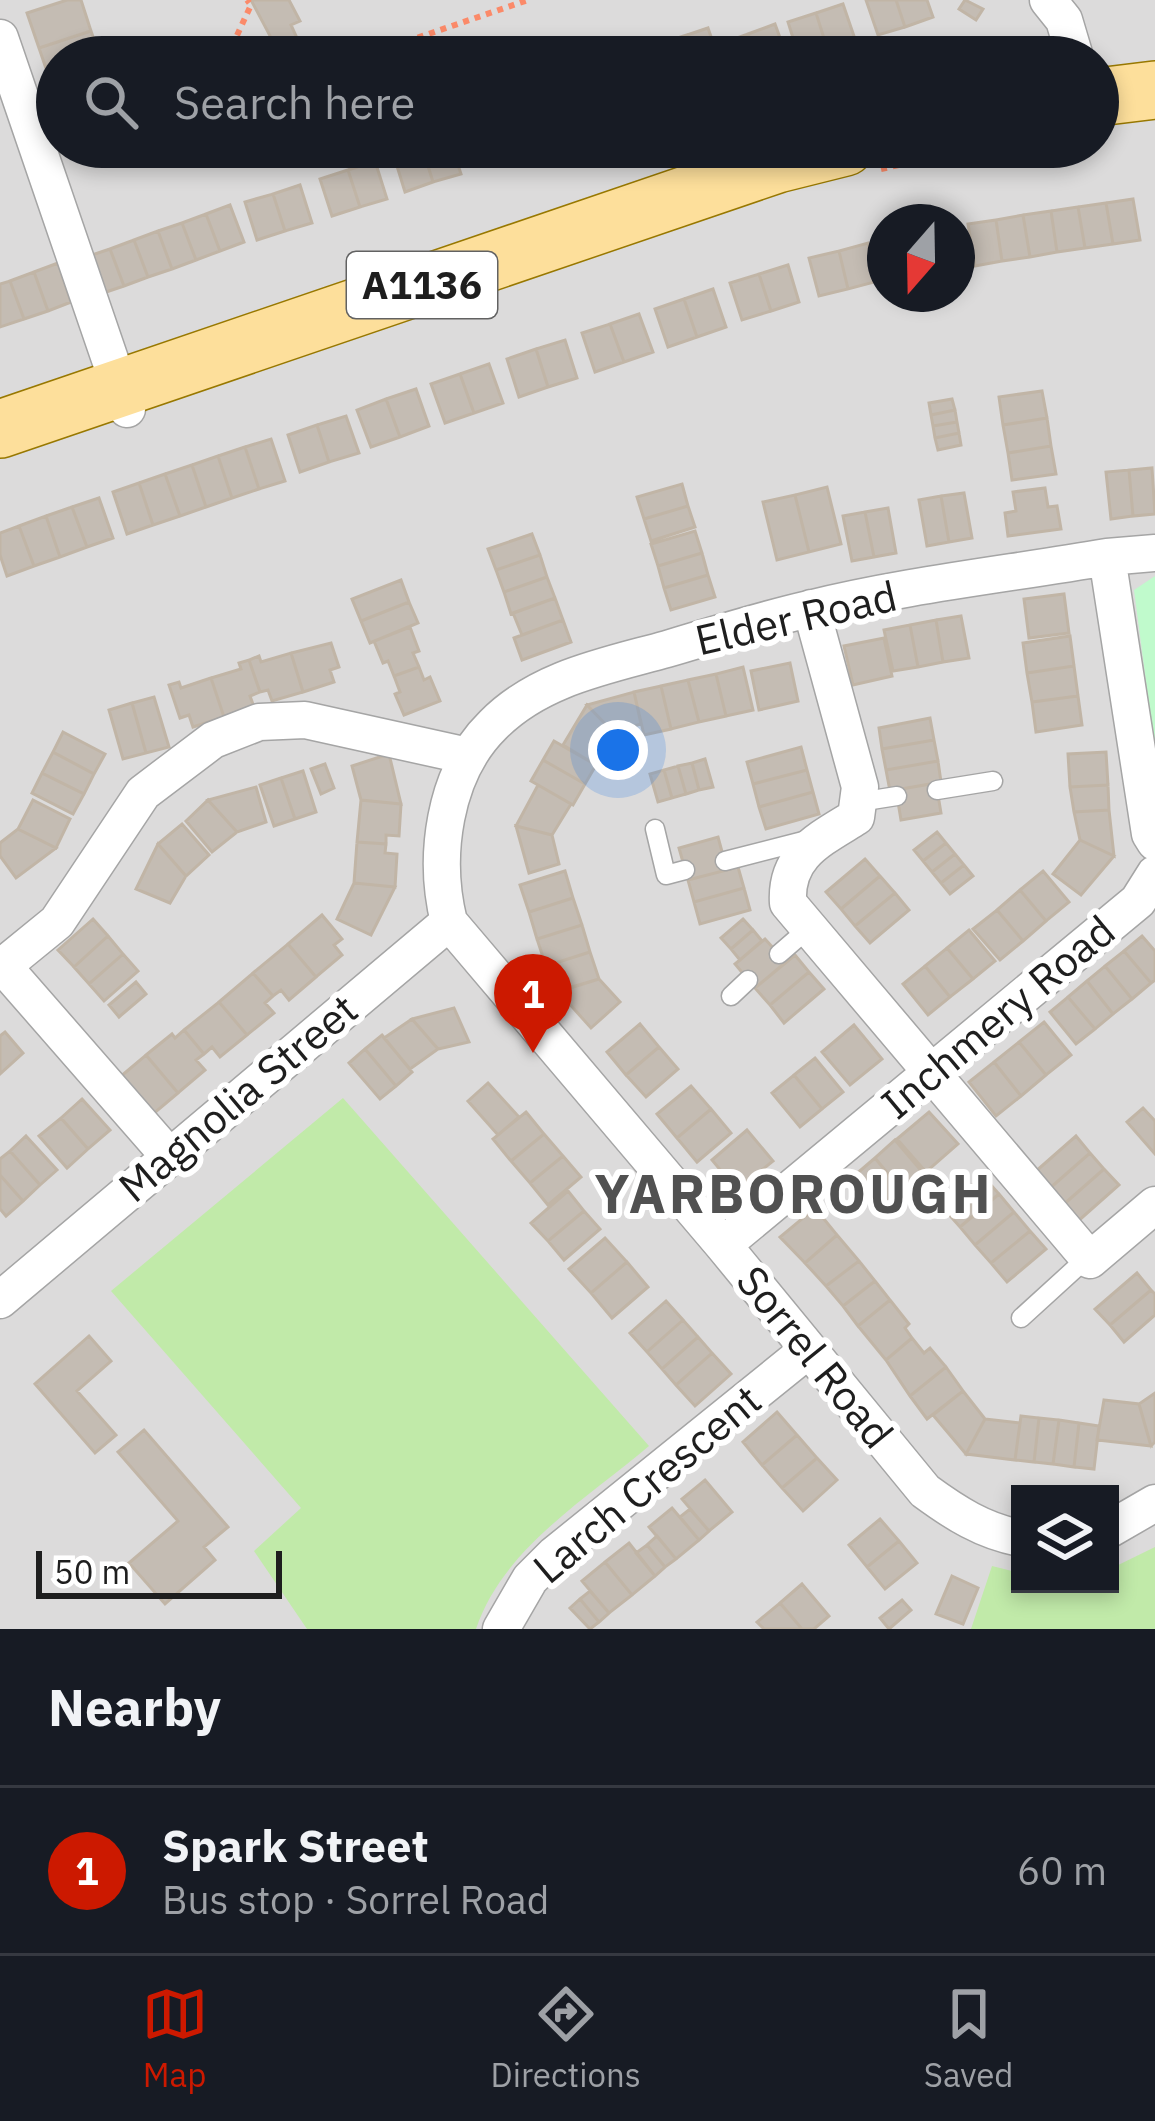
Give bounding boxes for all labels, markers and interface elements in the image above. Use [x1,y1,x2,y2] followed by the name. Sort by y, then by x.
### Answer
[36,36,1119,168] search box
[78,69,144,135] icon: search
[174,73,415,131] text: Search here
[867,204,975,312] north arrow
[347,252,497,318] road number: A1136
[690,568,902,667] street label: Elder Road
[588,720,648,780] your location
[869,903,1126,1130] street label: Inchmery Road
[494,954,572,1053] pin: 1
[107,982,369,1214] street label: Magnolia Street
[594,1158,994,1228] district label: YARBOROUGH
[725,1254,906,1459] street label: Sorrel Road
[521,1372,772,1595] street label: Larch Crescent
[1011,1485,1119,1593] map controls
[1011,1485,1119,1593] button: layers
[36,1545,282,1598] scale bar
[54,1550,130,1593] text: 50 m
[48,1674,221,1740] text: Nearby
[162,1816,429,1874] text: Spark Street
[75,1845,99,1896] text: 1
[1017,1845,1107,1896] text: 60 m
[162,1874,549,1925] text: Bus stop · Sorrel Road
[142,1981,208,2096] tab: Map
[491,1981,641,2096] tab: Directions
[924,1981,1013,2096] tab: Saved

